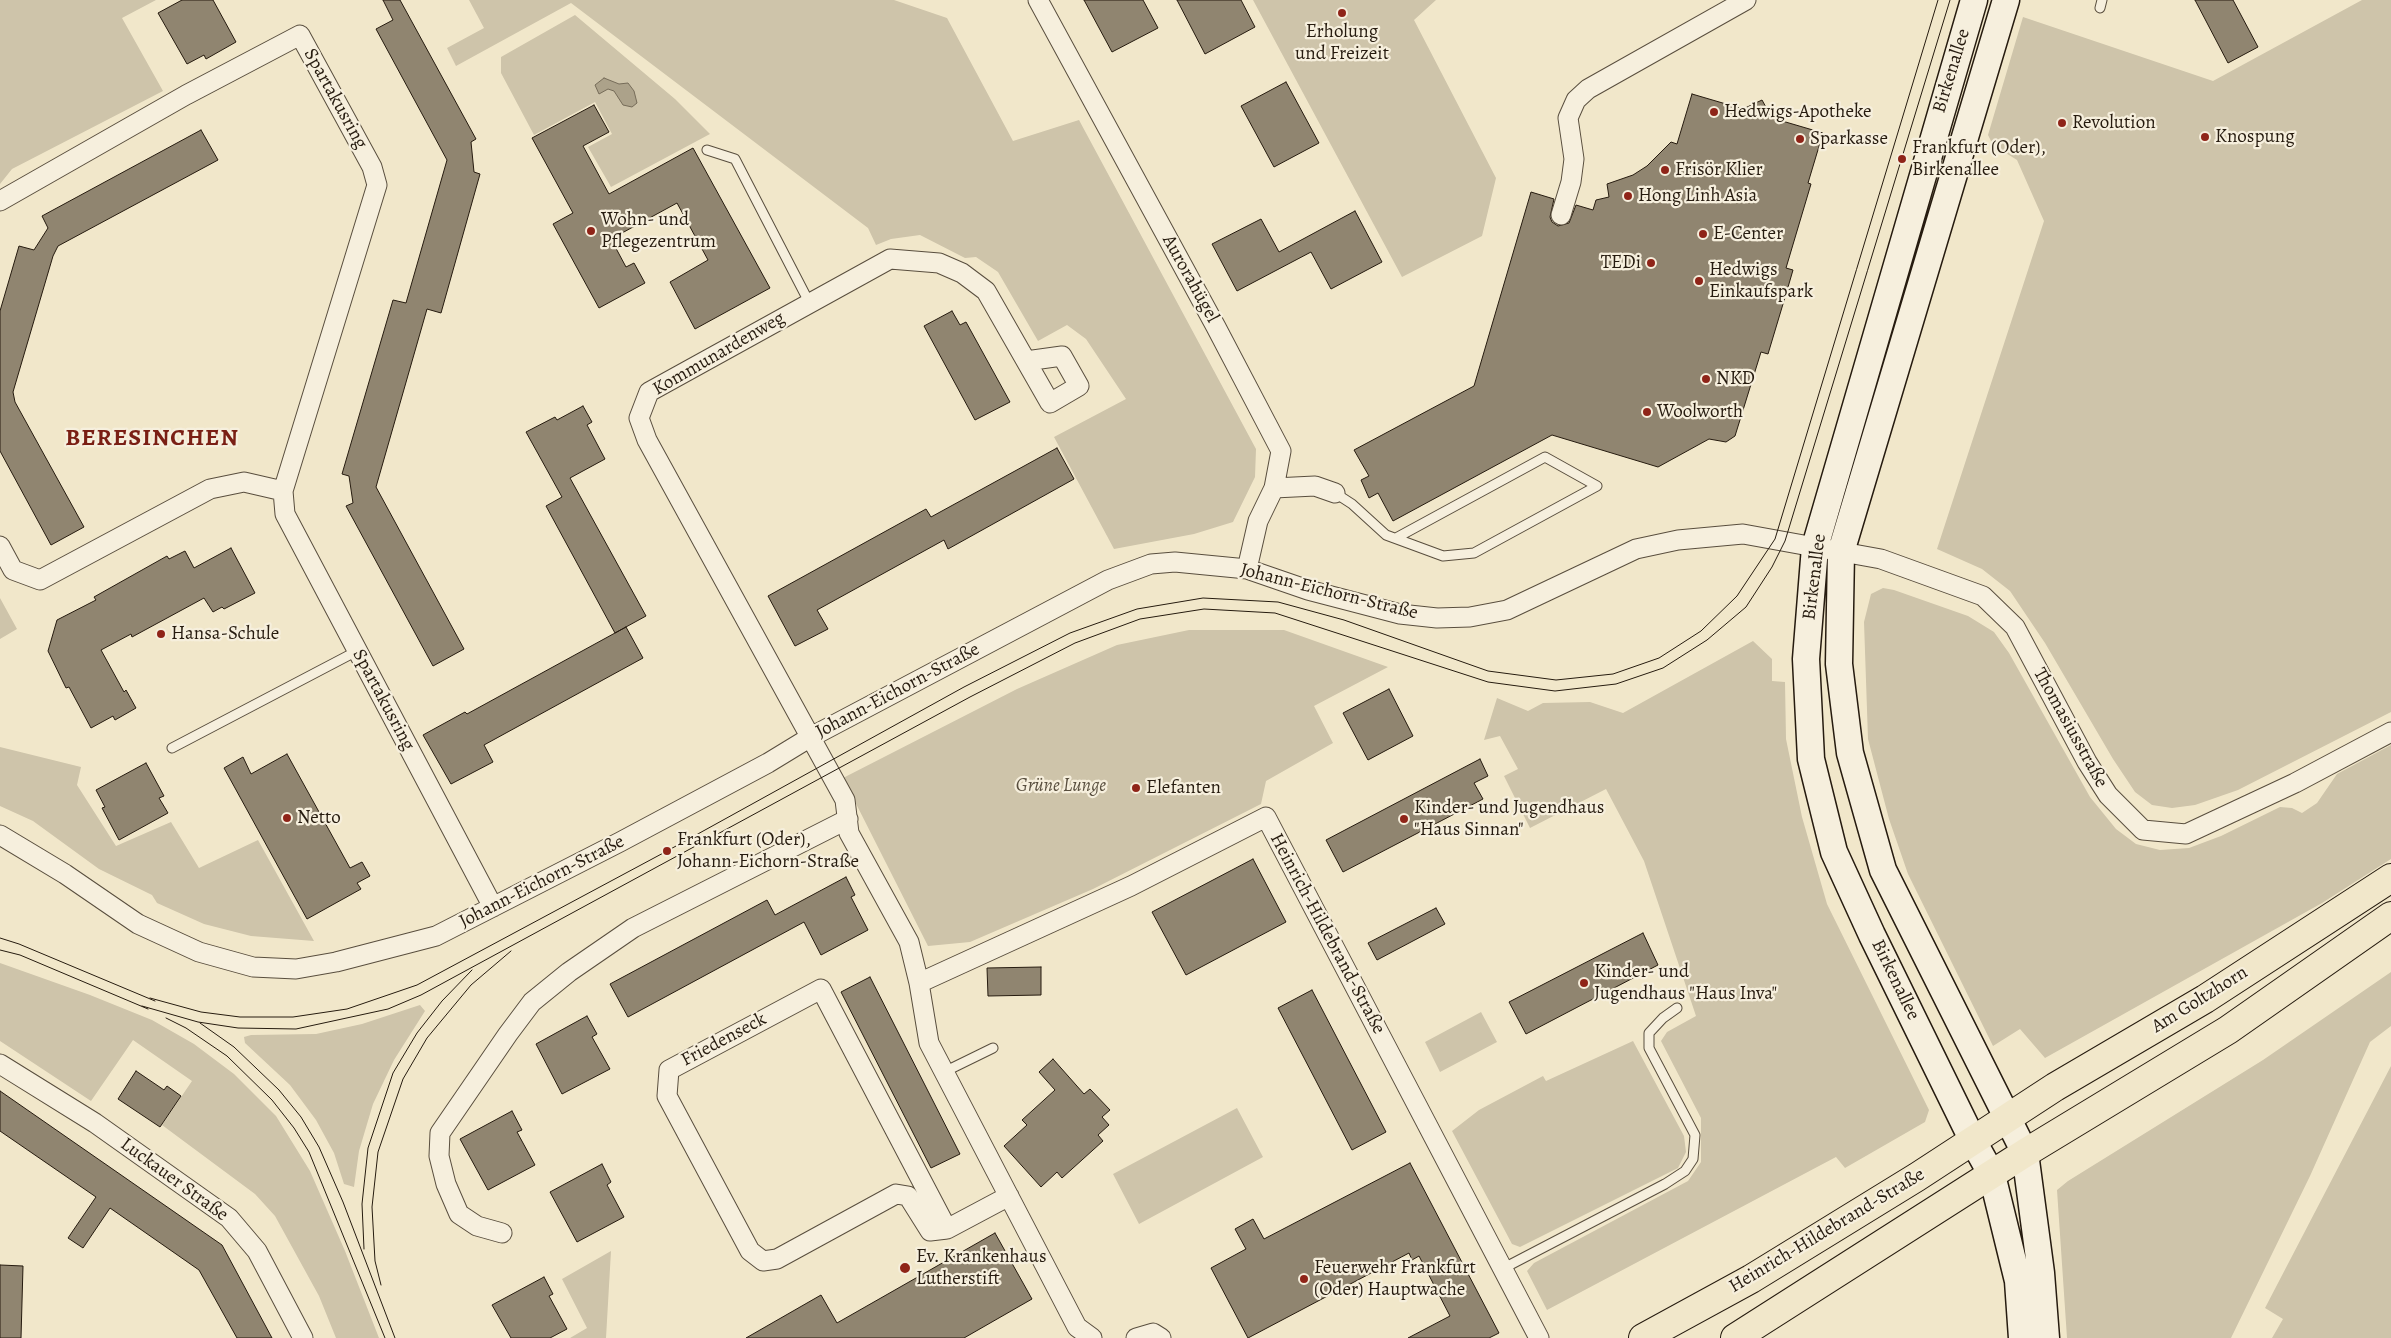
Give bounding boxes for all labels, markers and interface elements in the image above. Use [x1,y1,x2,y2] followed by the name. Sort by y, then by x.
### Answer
[1336,7,1348,19] marker: Erholung und Freizeit
[1295,21,1389,65] place label: Erholung und Freizeit
[1928,26,1976,116] street label: Birkenallee
[298,45,372,153] street label: Spartakusring
[1724,101,1872,123] place label: Hedwigs-Apotheke
[1708,106,1720,118] marker: Hedwigs-Apotheke
[2072,112,2156,134] place label: Revolution
[2056,117,2068,129] marker: Revolution
[2215,126,2295,148] place label: Knospung
[1810,128,1888,150] place label: Sparkasse
[2199,131,2211,143] marker: Knospung
[1794,133,1806,145] marker: Sparkasse
[1912,137,2046,181] place label: Frankfurt (Oder), Birkenallee
[1896,153,1908,165] marker: Frankfurt (Oder), Birkenallee
[1675,159,1763,181] place label: Frisör Klier
[1659,164,1671,176] marker: Frisör Klier
[1638,185,1757,207] place label: Hong Linh Asia
[1622,190,1634,202] marker: Hong Linh Asia
[601,209,716,253] place label: Wohn- und Pflegezentrum
[1713,223,1783,245] place label: E-Center
[585,225,597,237] marker: Wohn- und Pflegezentrum
[1697,228,1709,240] marker: E-Center
[1157,231,1223,327] street label: Aurorahügel
[1601,252,1641,274] place label: TEDi
[1645,257,1657,269] marker: TEDi
[1709,259,1813,303] place label: Hedwigs Einkaufspark
[1693,275,1705,287] marker: Hedwigs Einkaufspark
[649,307,789,401] street label: Kommunardenweg
[1716,368,1755,390] place label: NKD
[1700,373,1712,385] marker: NKD
[1657,401,1743,423] place label: Woolworth
[1641,406,1653,418] marker: Woolworth
[64,425,240,453] district label: BERESINCHEN
[1798,532,1832,622] street label: Birkenallee
[1238,559,1420,625] street label: Johann-Eichorn-Straße
[171,623,279,645] place label: Hansa-Schule
[155,628,167,640] marker: Hansa-Schule
[812,638,984,744] street label: Johann-Eichorn-Straße
[347,646,419,754] street label: Spartakusring
[2028,664,2112,792] street label: Thomasiusstraße
[1016,775,1106,797] park label: Grüne Lunge
[1146,777,1221,799] place label: Elefanten
[1130,782,1142,794] marker: Elefanten
[1414,797,1604,841] place label: Kinder- und Jugendhaus "Haus Sinnan"
[297,807,341,829] place label: Netto
[281,812,293,824] marker: Netto
[1398,813,1410,825] marker: Kinder- und Jugendhaus "Haus Sinnan"
[677,829,859,873] place label: Frankfurt (Oder), Johann-Eichorn-Straße
[1264,830,1390,1038] street label: Heinrich-Hildebrand-Straße
[456,831,628,933] street label: Johann-Eichorn-Straße
[661,845,673,857] marker: Frankfurt (Oder), Johann-Eichorn-Straße
[1866,936,1924,1024] street label: Birkenallee
[1594,961,1777,1005] place label: Kinder- und Jugendhaus "Haus Inva"
[2148,961,2252,1039] street label: Am Goltzhorn
[1578,977,1590,989] marker: Kinder- und Jugendhaus "Haus Inva"
[677,1008,771,1072] street label: Friedenseck
[116,1133,232,1227] street label: Luckauer Straße
[1725,1164,1929,1298] street label: Heinrich-Hildebrand-Straße
[916,1246,1047,1290] place label: Ev. Krankenhaus Lutherstift
[1314,1257,1476,1301] place label: Feuerwehr Frankfurt (Oder) Hauptwache
[898,1261,912,1275] marker: Ev. Krankenhaus Lutherstift
[1298,1273,1310,1285] marker: Feuerwehr Frankfurt (Oder) Hauptwache

